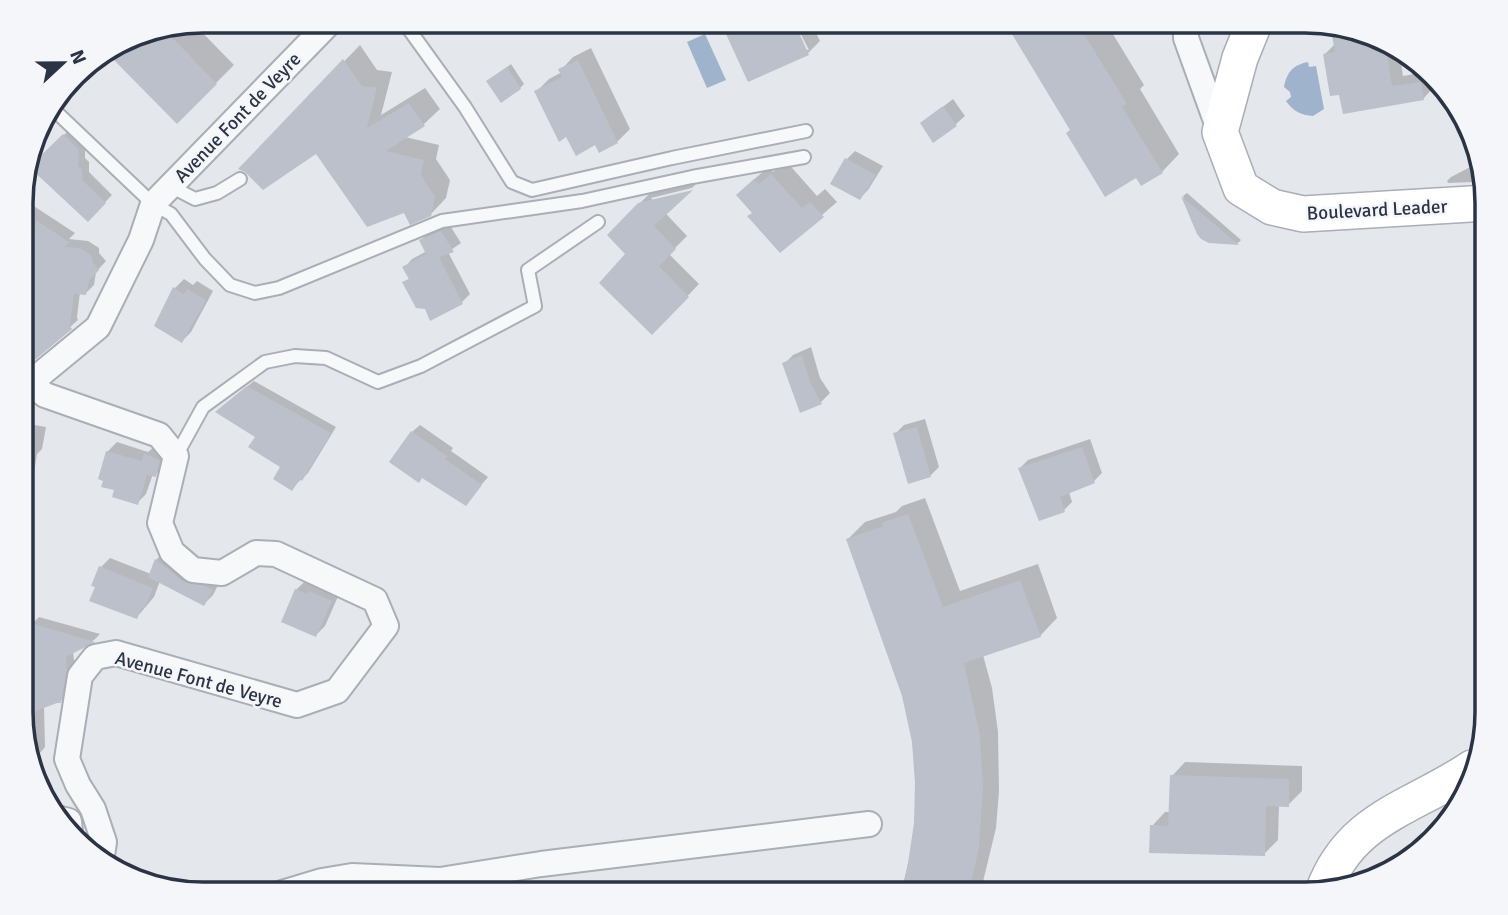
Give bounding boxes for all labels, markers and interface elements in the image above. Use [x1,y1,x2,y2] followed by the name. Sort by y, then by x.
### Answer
[28,28,98,98] north arrow
[64,46,91,68] text: N
[169,47,306,188] street label: Avenue Font de Veyre
[1306,194,1448,226] street label: Boulevard Leader
[113,646,285,714] street label: Avenue Font de Veyre

